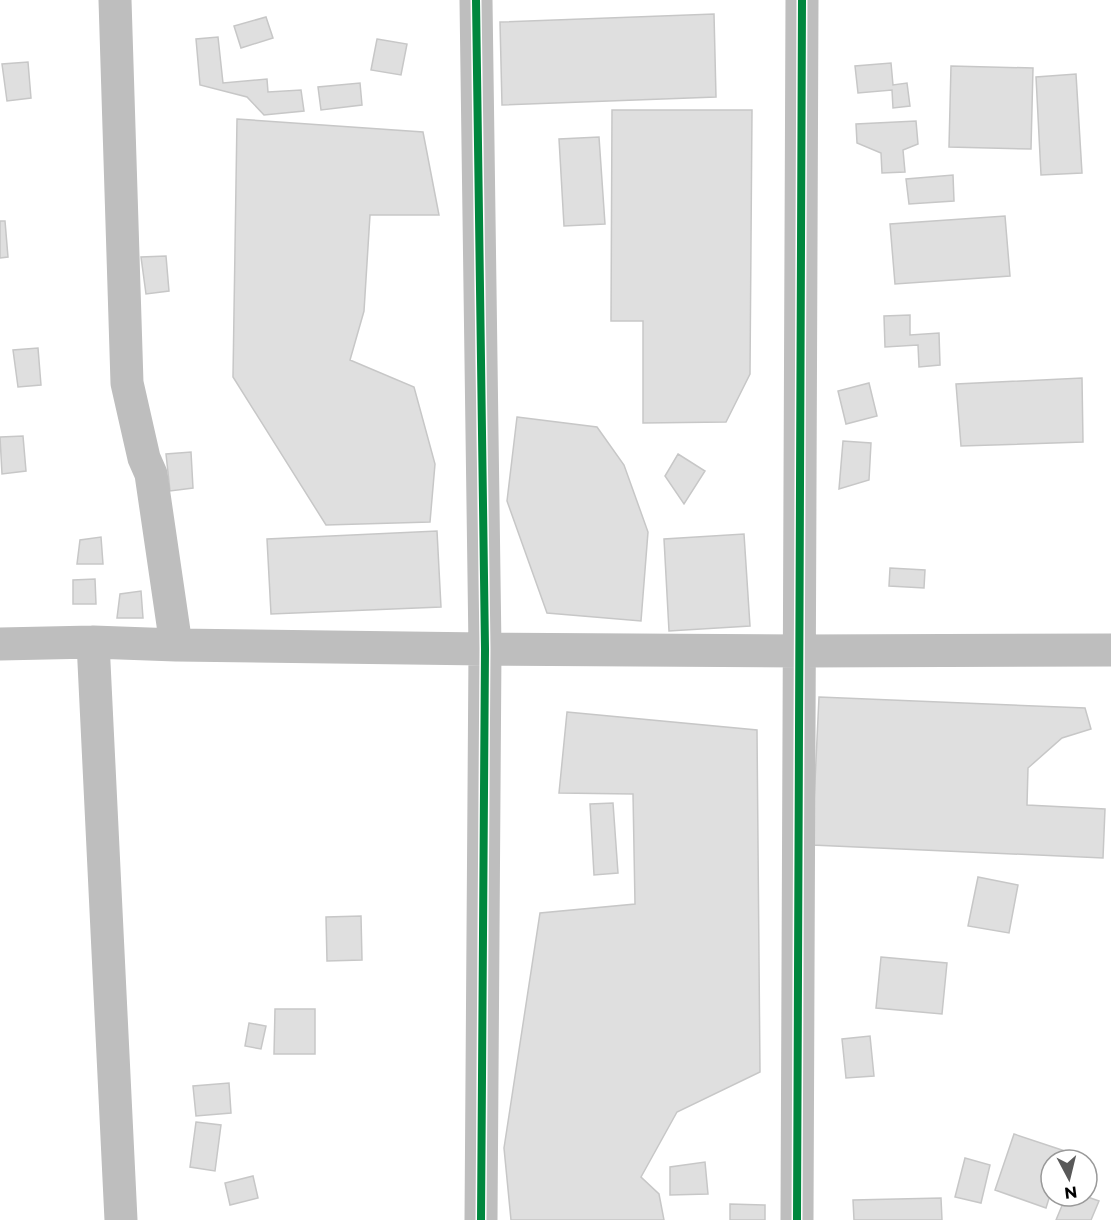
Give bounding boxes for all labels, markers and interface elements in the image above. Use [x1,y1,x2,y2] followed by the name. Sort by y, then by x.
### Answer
[1039,1148,1099,1208] north arrow
[1063,1182,1078,1203] text: N

